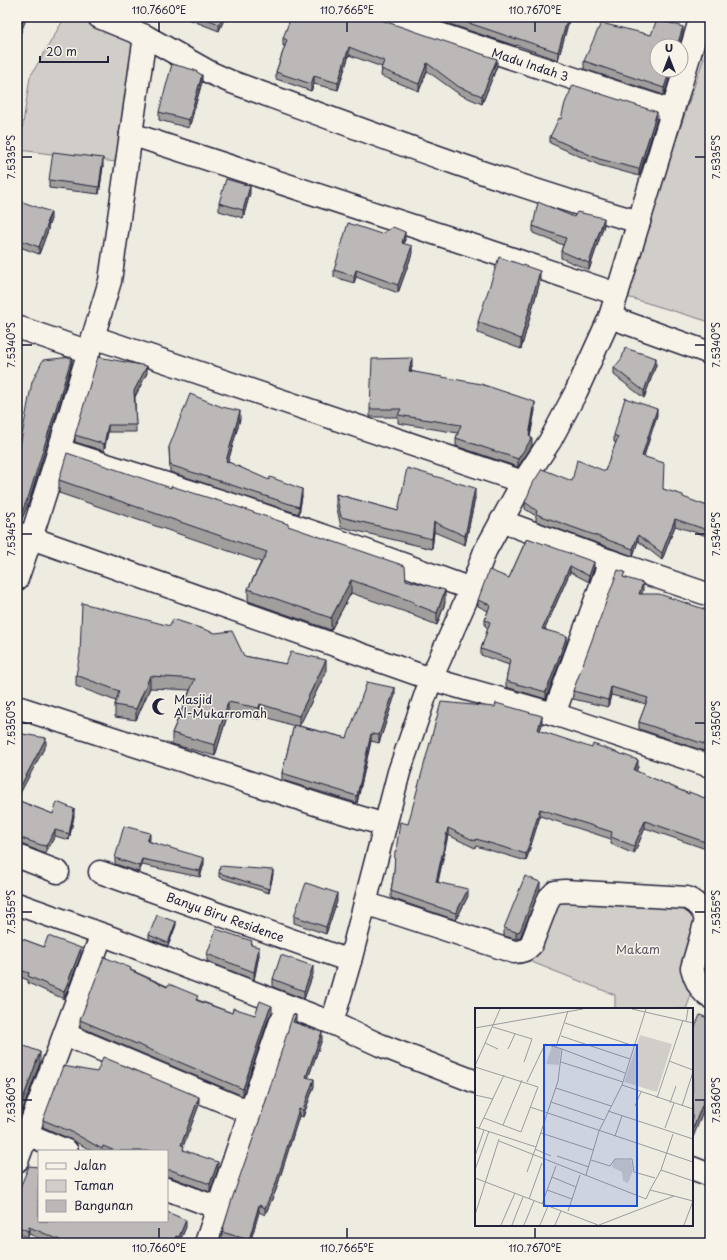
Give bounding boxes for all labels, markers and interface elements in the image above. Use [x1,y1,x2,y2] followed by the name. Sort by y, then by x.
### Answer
[132,2,186,17] text: 110.7660°E
[320,2,374,17] text: 110.7665°E
[508,2,562,17] text: 110.7670°E
[40,38,108,64] scale bar
[649,38,689,78] north arrow
[665,39,673,56] text: U
[46,42,77,60] text: 20 m
[490,43,571,85] street label: Madu Indah 3
[3,135,18,179] text: 7.5335°S
[708,135,723,179] text: 7.5335°S
[3,322,18,368] text: 7.5340°S
[708,322,723,368] text: 7.5340°S
[3,512,18,556] text: 7.5345°S
[708,512,723,556] text: 7.5345°S
[174,690,267,722] place label: Masjid Al-Mukarromah
[151,696,171,716] mosque icon: Masjid Al-Mukarromah
[3,700,18,746] text: 7.5350°S
[708,700,723,746] text: 7.5350°S
[164,887,287,946] street label: Banyu Biru Residence
[3,890,18,934] text: 7.5355°S
[708,890,723,934] text: 7.5355°S
[616,940,660,958] park label: Makam
[475,1008,693,1226] inset map
[3,1077,18,1123] text: 7.5360°S
[708,1077,723,1123] text: 7.5360°S
[38,1150,168,1222] legend
[74,1156,107,1174] text: Jalan
[74,1176,114,1194] text: Taman
[74,1196,133,1214] text: Bangunan
[132,1240,186,1255] text: 110.7660°E
[320,1240,374,1255] text: 110.7665°E
[508,1240,562,1255] text: 110.7670°E

